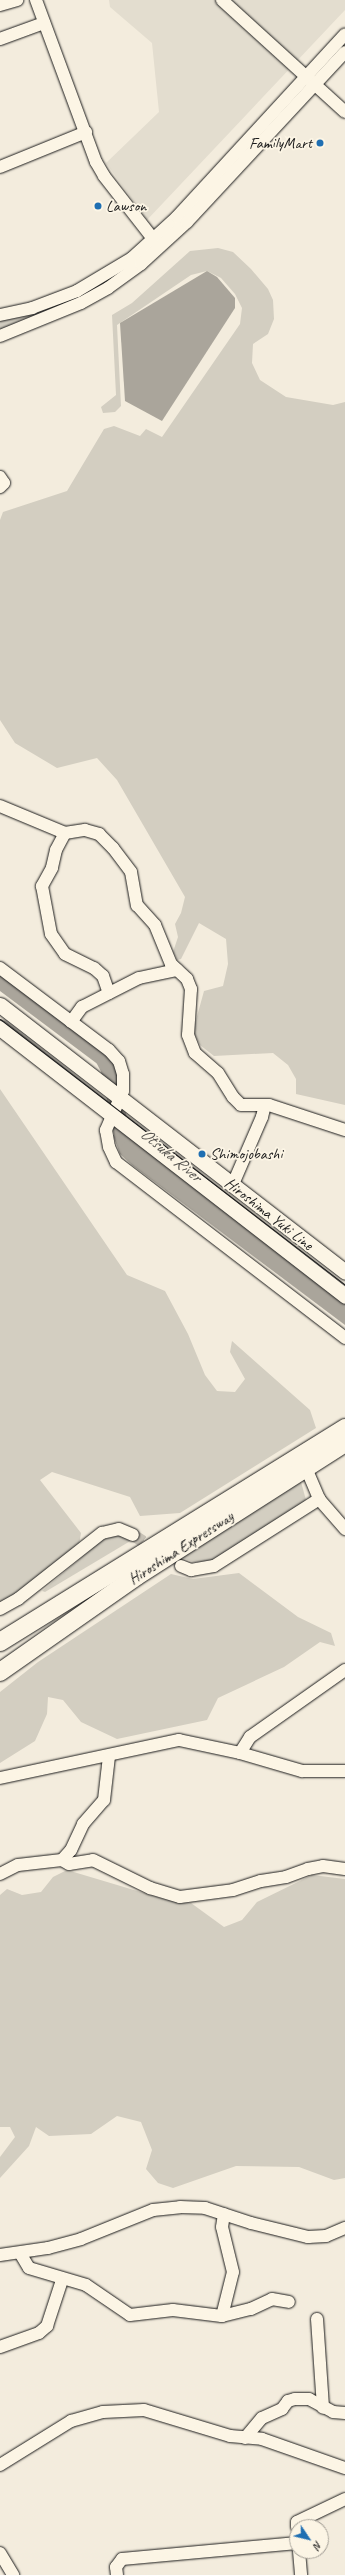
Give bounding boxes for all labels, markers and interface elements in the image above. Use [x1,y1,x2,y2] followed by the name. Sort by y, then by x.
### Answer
[249,133,312,153] place label: FamilyMart
[315,138,325,148] marker: FamilyMart
[106,196,146,216] place label: Lawson
[93,201,103,211] marker: Lawson
[136,1124,206,1186] water label: Otsuka River
[210,1144,282,1164] place label: Shimojobashi
[197,1149,207,1159] marker: Shimojobashi
[221,1173,317,1255] street label: Hiroshima Yuki Line
[125,1507,237,1589] street label: Hiroshima Expressway
[289,2519,329,2559] north arrow
[310,2539,326,2552] text: N

